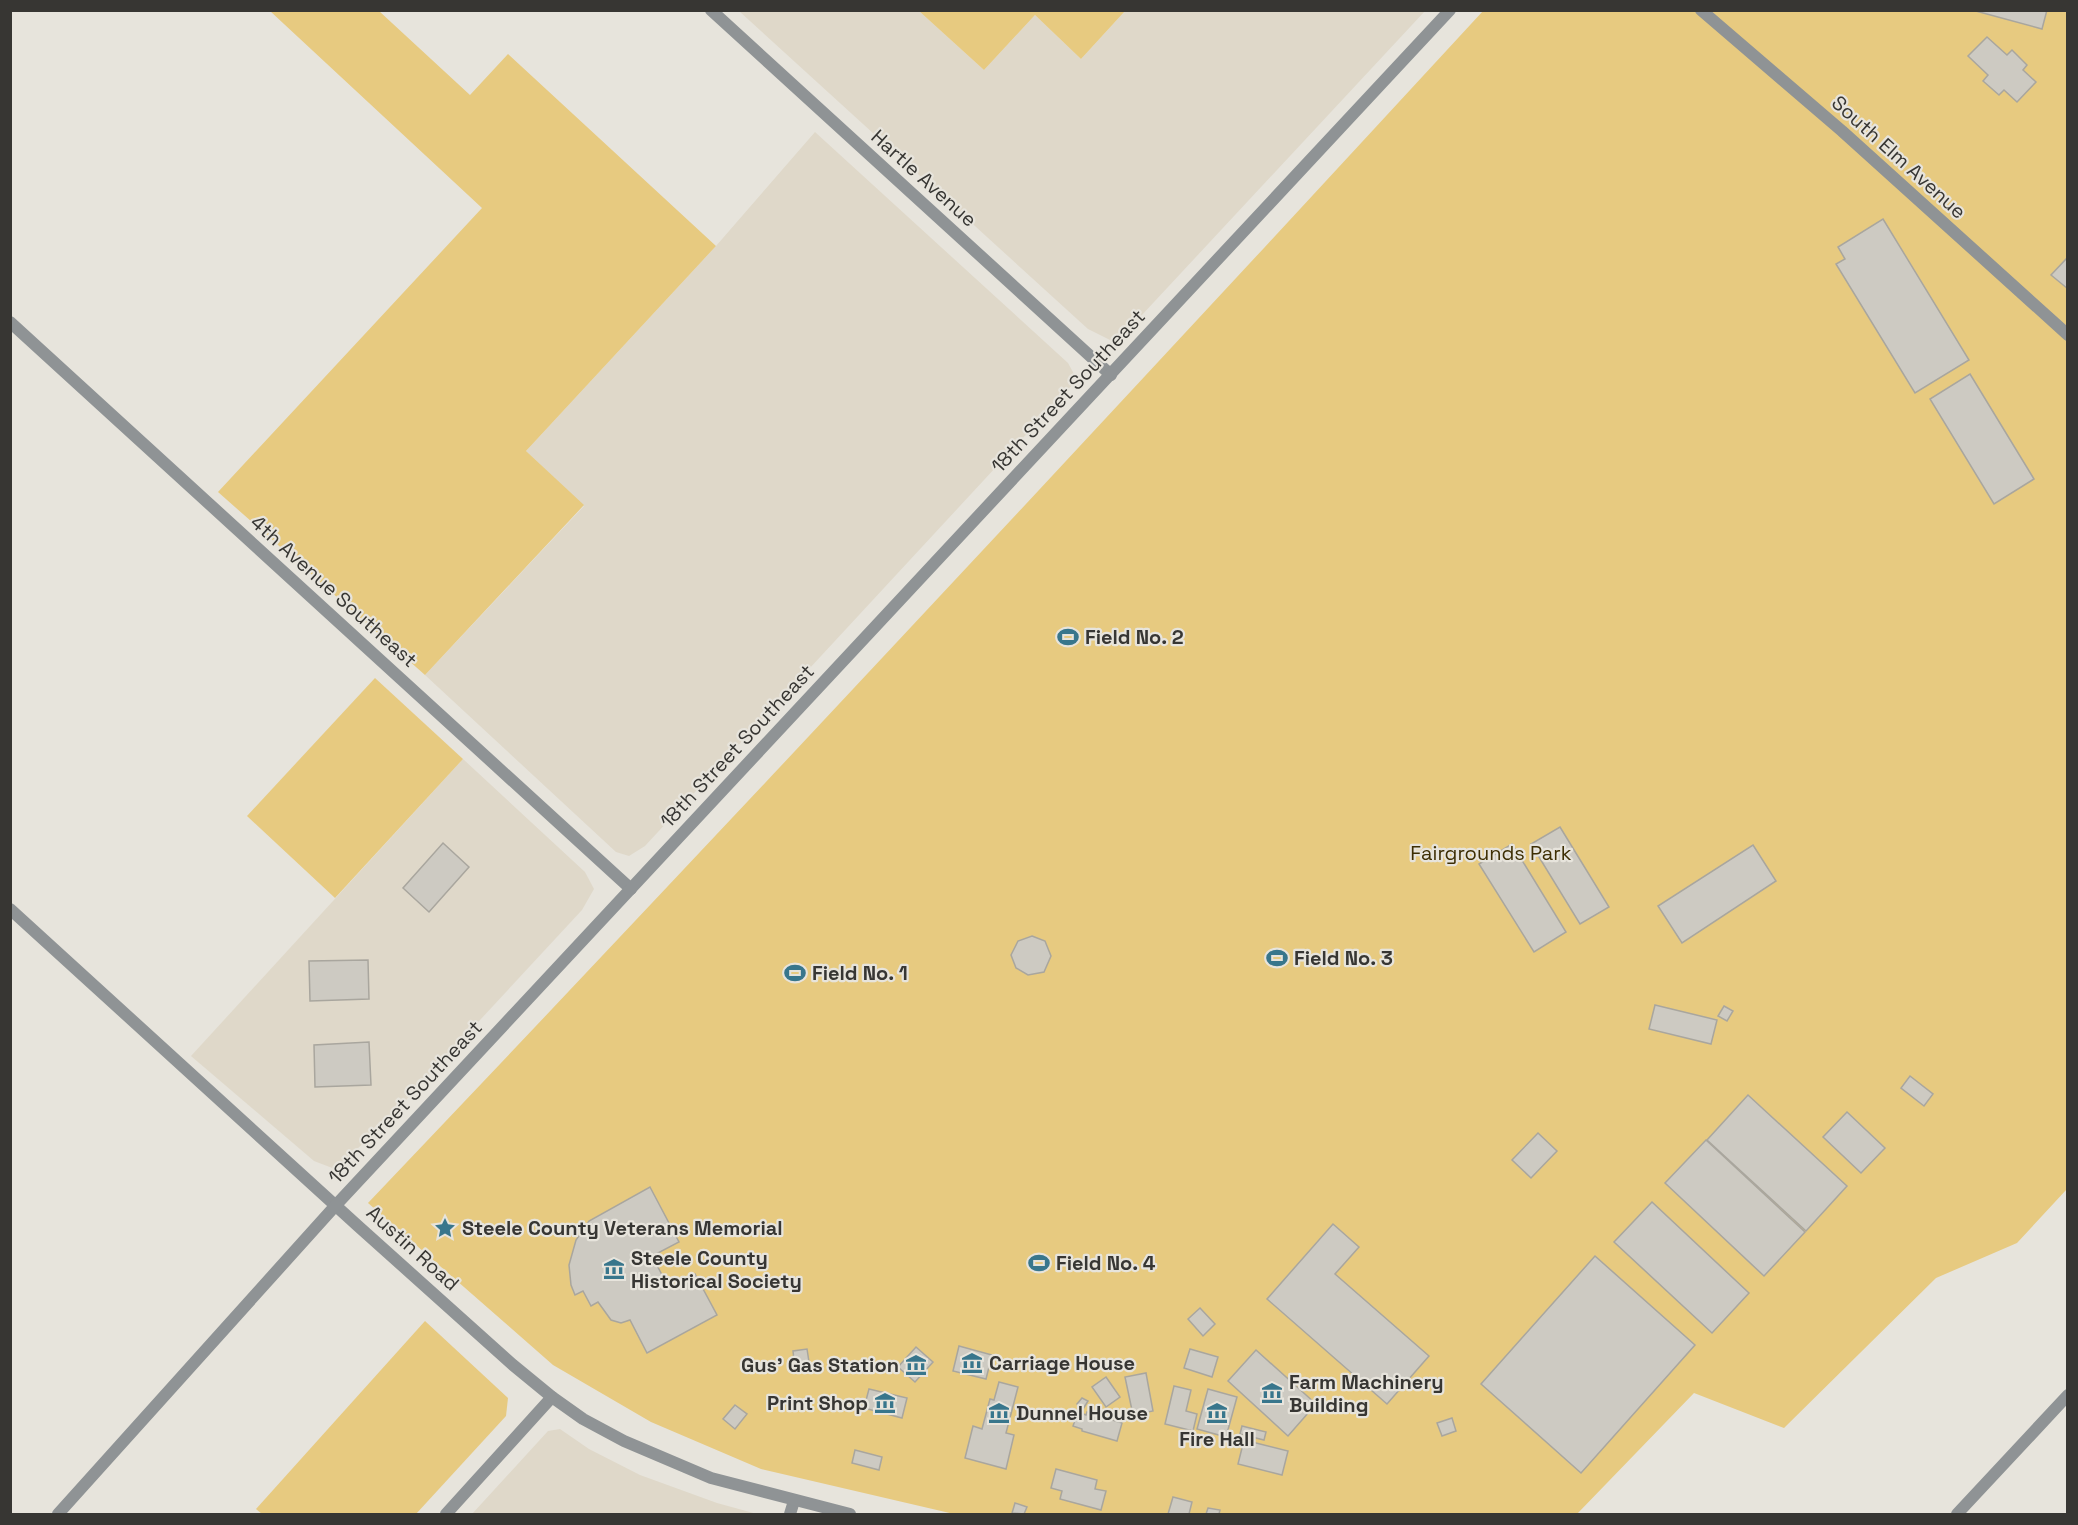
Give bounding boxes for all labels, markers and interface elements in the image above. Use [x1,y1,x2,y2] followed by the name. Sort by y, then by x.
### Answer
[1826,90,1972,224] street label: South Elm Avenue
[866,124,982,232] street label: Hartle Avenue
[985,304,1151,478] street label: 18th Street Southeast
[245,509,423,673] street label: 4th Avenue Southeast
[1085,624,1184,650] place label: Field No. 2
[1056,625,1080,649] sports icon: Field No. 2
[654,659,820,833] street label: 18th Street Southeast
[1410,840,1572,866] park label: Fairgrounds Park
[1294,945,1393,971] place label: Field No. 3
[1265,946,1289,970] sports icon: Field No. 3
[812,960,908,986] place label: Field No. 1
[783,961,807,985] sports icon: Field No. 1
[322,1015,488,1189] street label: 18th Street Southeast
[361,1200,465,1296] street label: Austin Road
[462,1215,783,1241] place label: Steele County Veterans Memorial
[433,1216,457,1240] place icon: Steele County Veterans Memorial
[631,1245,802,1294] place label: Steele County Historical Society
[1056,1250,1156,1276] place label: Field No. 4
[1027,1251,1051,1275] sports icon: Field No. 4
[602,1257,626,1281] museum icon: Steele County Historical Society
[989,1350,1135,1376] place label: Carriage House
[960,1351,984,1375] museum icon: Carriage House
[741,1352,899,1378] place label: Gus' Gas Station
[904,1353,928,1377] museum icon: Gus' Gas Station
[1289,1369,1444,1418] place label: Farm Machinery Building
[1260,1381,1284,1405] museum icon: Farm Machinery Building
[767,1390,868,1416] place label: Print Shop
[873,1391,897,1415] museum icon: Print Shop
[1016,1400,1148,1426] place label: Dunnel House
[987,1401,1011,1425] museum icon: Dunnel House
[1205,1401,1229,1425] museum icon: Fire Hall
[1179,1426,1255,1452] place label: Fire Hall

